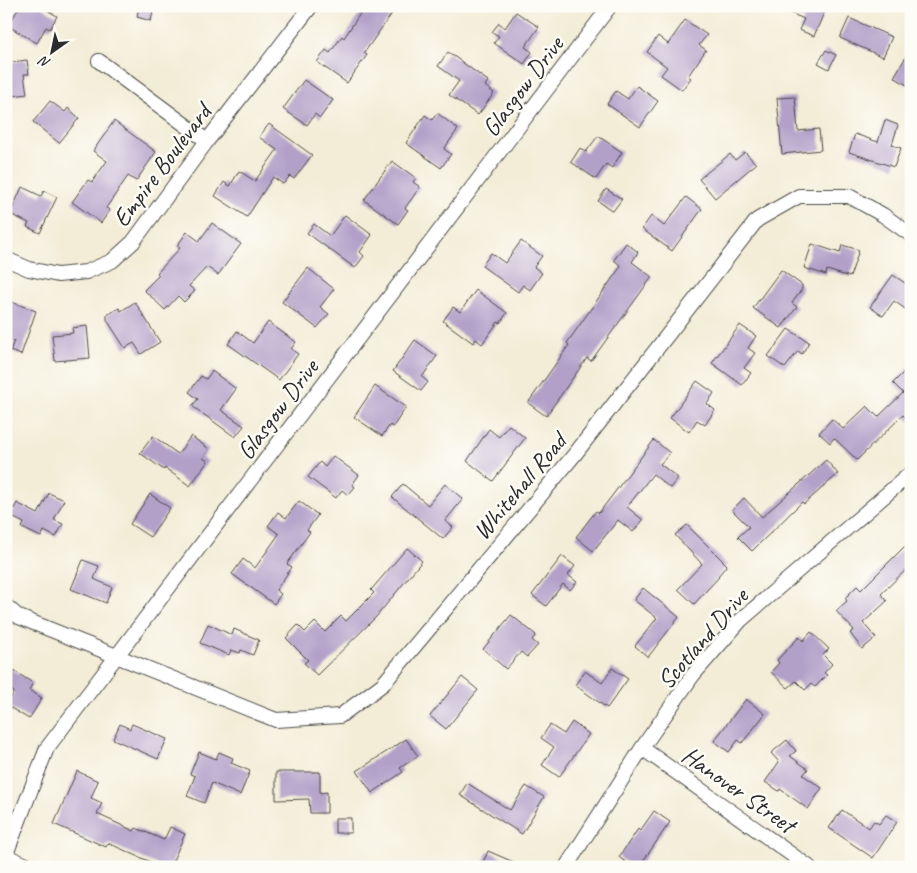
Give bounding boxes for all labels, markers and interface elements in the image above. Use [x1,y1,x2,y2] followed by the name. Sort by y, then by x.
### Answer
[28,28,78,78] north arrow
[475,29,572,143] street label: Glasgow Drive
[35,52,53,72] text: N
[105,95,221,233] street label: Empire Boulevard
[230,352,327,466] street label: Glasgow Drive
[466,424,576,546] street label: Whitehall Road
[650,580,757,696] street label: Scotland Drive
[676,739,804,843] street label: Hanover Street

